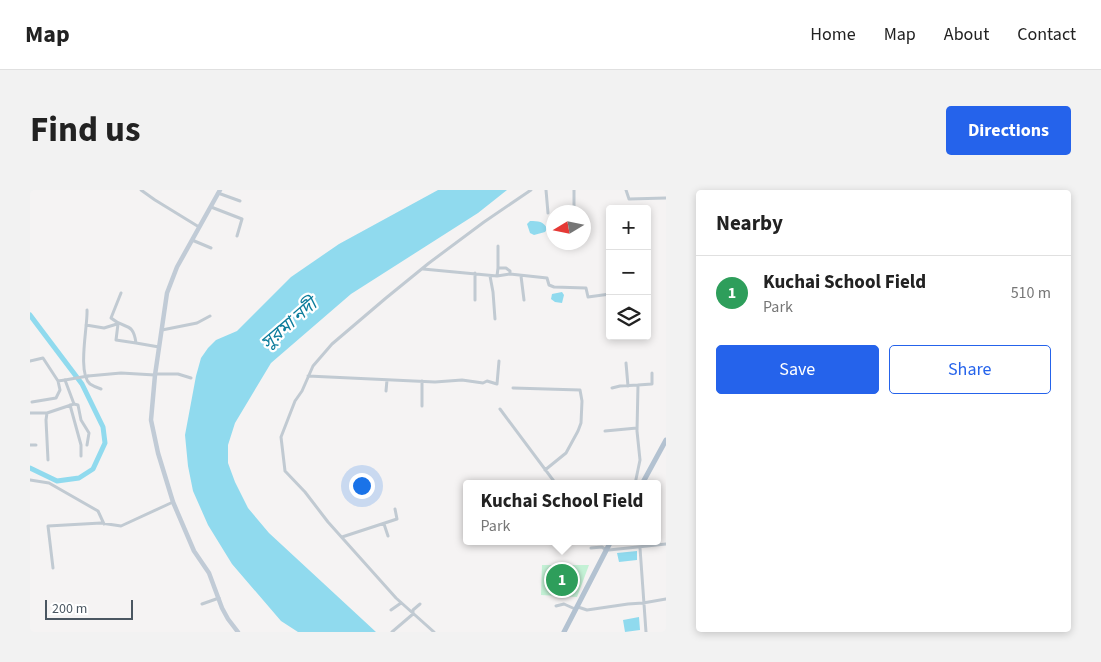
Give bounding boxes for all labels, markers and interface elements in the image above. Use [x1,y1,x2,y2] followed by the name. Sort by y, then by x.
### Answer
[25,17,70,52] text: Map
[810,22,856,47] text: Home
[884,22,916,47] text: Map
[944,22,989,47] text: About
[1017,22,1076,47] text: Contact
[30,105,140,155] text: Find us
[946,106,1071,155] button: Directions
[546,205,591,250] north arrow
[606,205,651,340] map controls
[606,205,651,250] button: +
[716,208,783,238] text: Nearby
[606,250,651,295] button: −
[763,269,926,296] text: Kuchai School Field
[728,282,736,304] text: 1
[1011,282,1051,304] text: 510 m
[256,291,325,355] water label: সুরমা নদী
[606,295,651,340] button: layers
[763,296,793,318] text: Park
[716,345,879,394] button: Save
[889,345,1051,394] button: Share
[349,473,375,499] your location
[463,480,661,545] popup
[480,488,644,515] text: Kuchai School Field
[480,515,510,537] text: Park
[546,561,578,599] pin: 1
[45,597,132,620] scale bar
[52,599,87,619] text: 200 m

